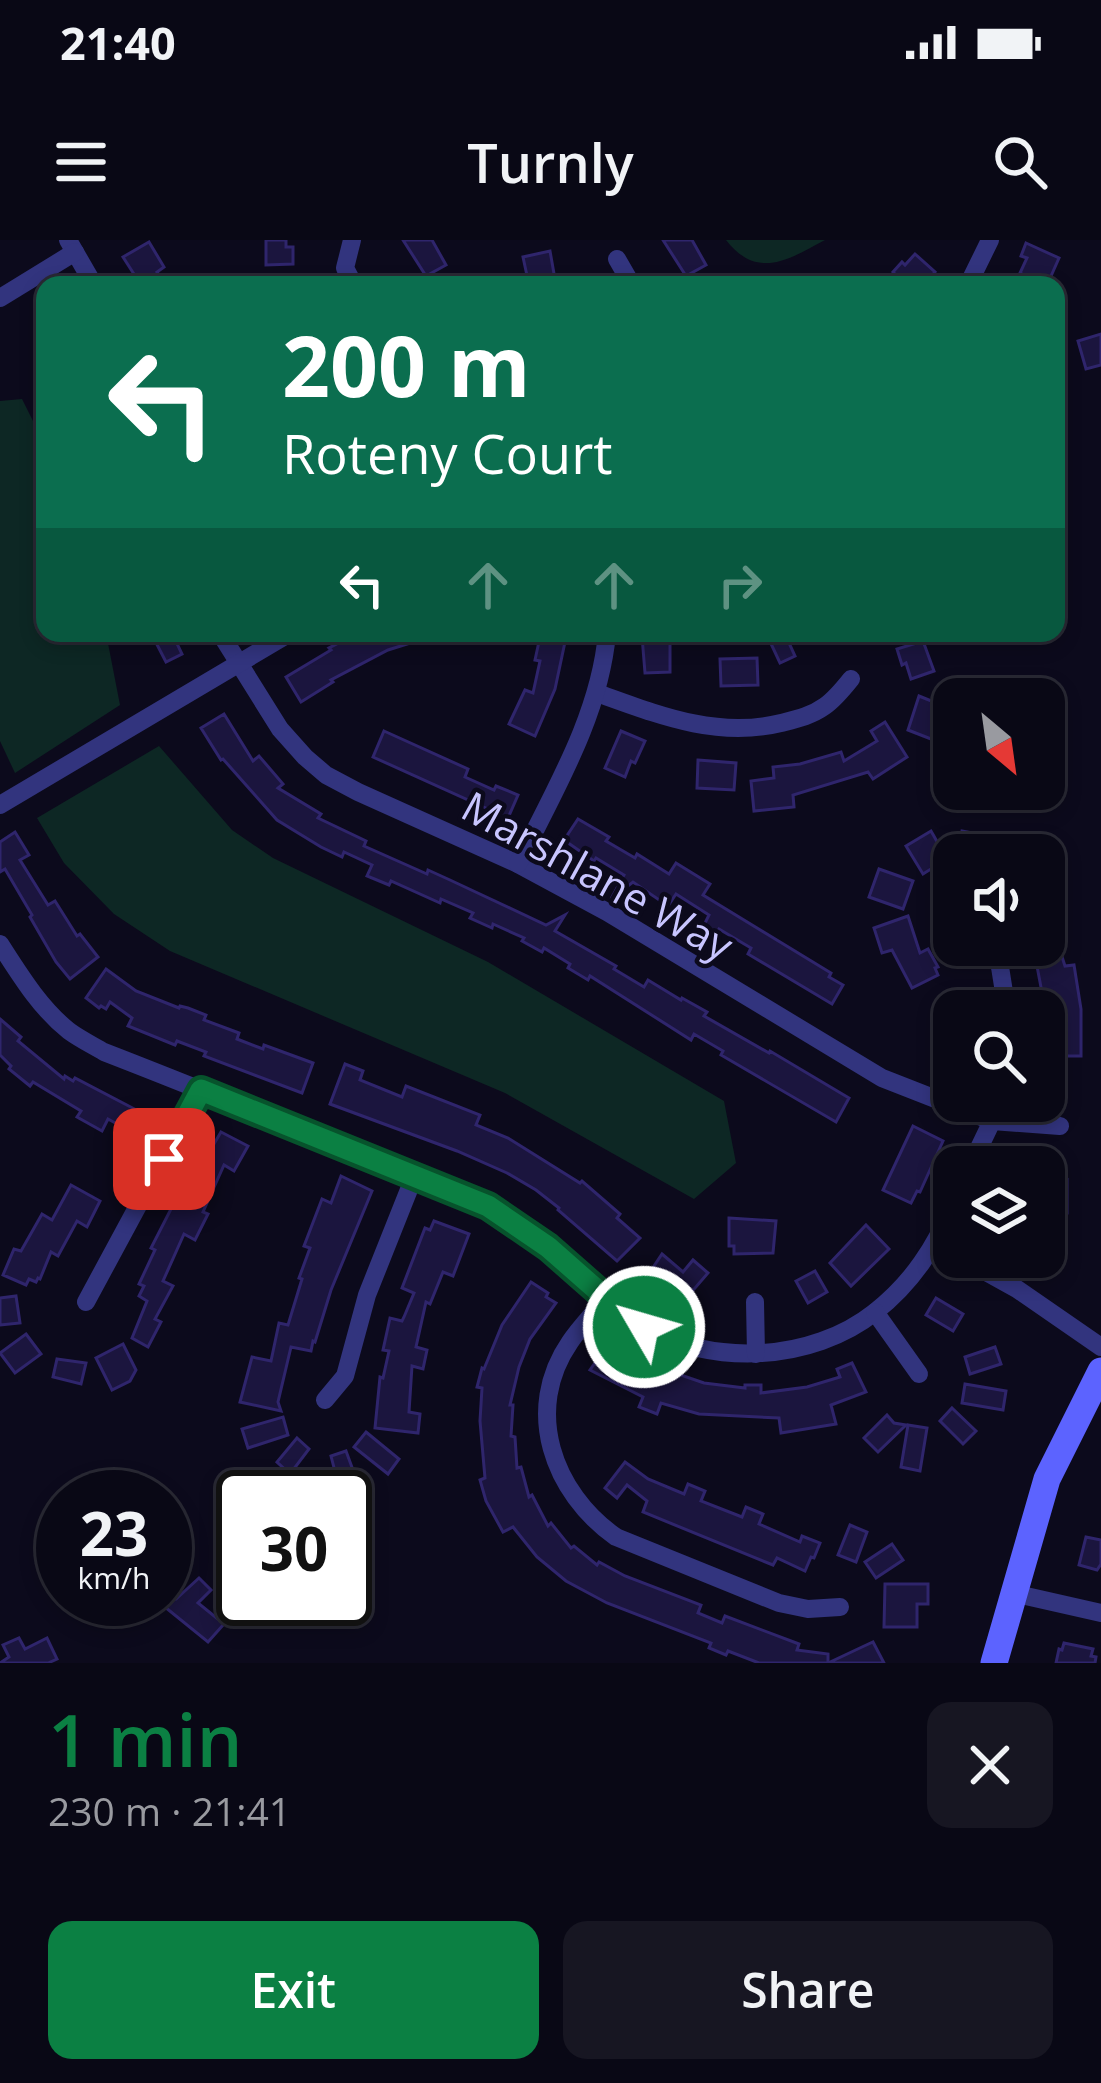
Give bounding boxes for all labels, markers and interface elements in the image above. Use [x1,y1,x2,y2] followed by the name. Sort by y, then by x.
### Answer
[60,12,176,73] text: 21:40
[467,125,634,199] text: Turnly
[48,129,114,195] icon: menu
[987,129,1053,195] icon: search
[282,307,530,422] text: 200 m
[84,324,240,480] icon: left
[282,416,613,490] text: Roteny Court
[329,552,395,618] icon: left
[455,552,521,618] icon: ahead
[581,552,647,618] icon: ahead
[707,552,773,618] icon: right
[933,678,1065,810] north arrow
[933,678,1065,1278] map controls
[452,777,744,973] street label: Marshlane Way
[933,834,1065,966] button: sound
[933,990,1065,1122] button: search
[113,1108,215,1210] pin
[131,1126,197,1192] icon: arrive
[933,1146,1065,1278] button: layers
[581,1264,707,1390] position arrow
[216,1470,372,1626] speed limit sign: 30
[80,1492,148,1574] text: 23
[78,1557,150,1598] text: km/h
[48,1690,242,1788] text: 1 min
[927,1702,1053,1828] button: close
[48,1784,291,1837] text: 230 m · 21:41
[48,1921,539,2059] button: Exit
[563,1921,1053,2059] button: Share

